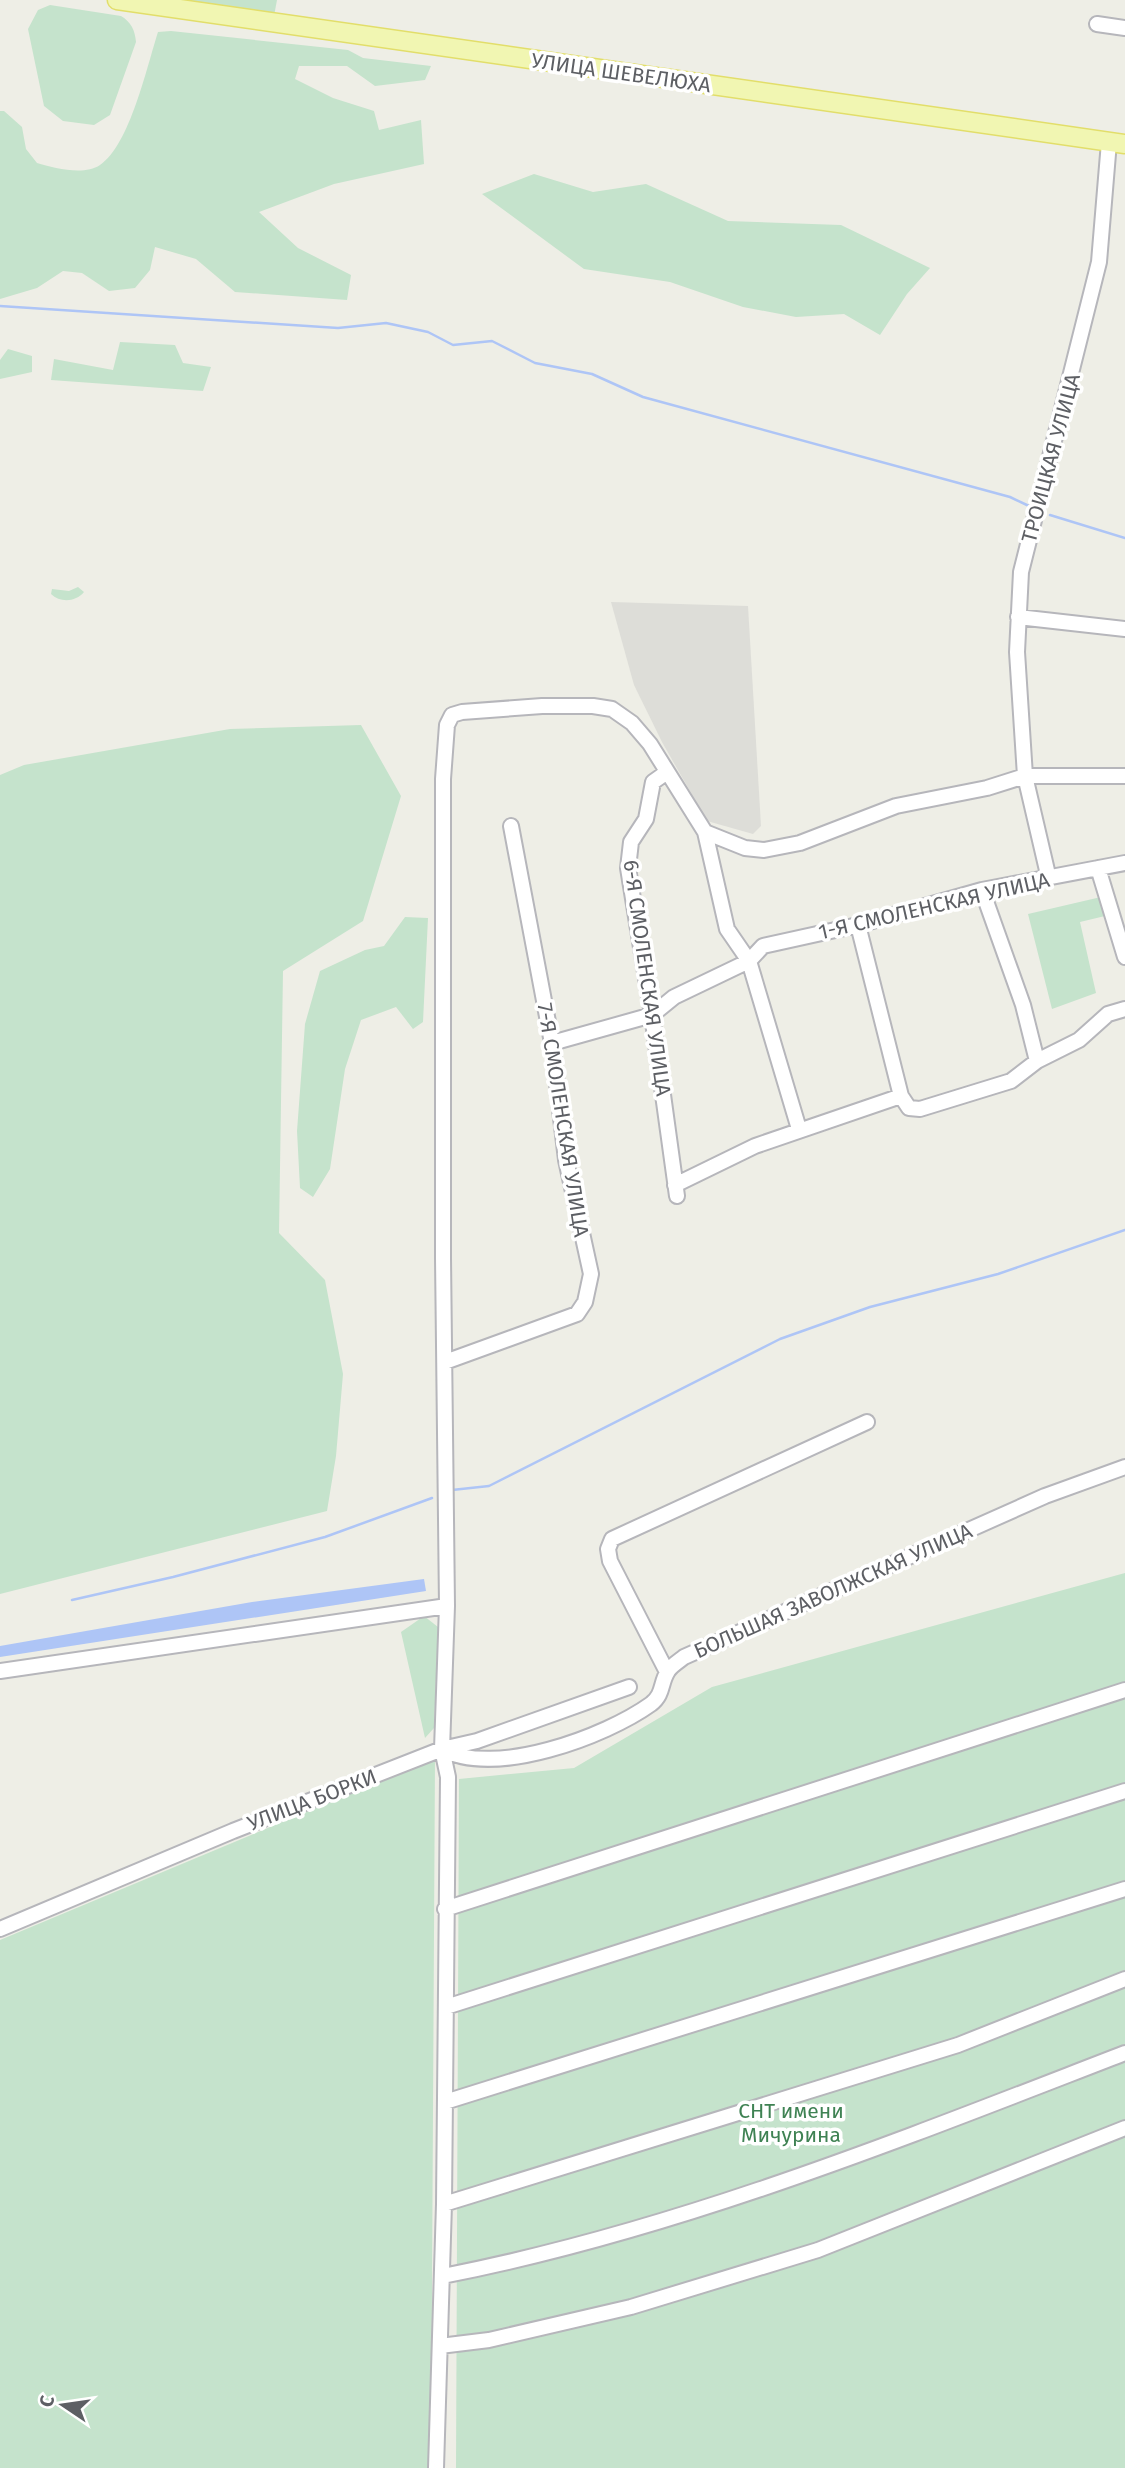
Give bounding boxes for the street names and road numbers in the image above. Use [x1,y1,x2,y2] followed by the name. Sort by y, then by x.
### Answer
[530,48,712,98] street label: УЛИЦА ШЕВЕЛЮХА
[1016,371,1086,545] street label: ТРОИЦКАЯ УЛИЦА
[618,858,676,1098] street label: 6-Я СМОЛЕНСКАЯ УЛИЦА
[816,867,1052,945] street label: 1-Я СМОЛЕНСКАЯ УЛИЦА
[532,1001,594,1239] street label: 7-Я СМОЛЕНСКАЯ УЛИЦА
[690,1518,976,1664] street label: БОЛЬШАЯ ЗАВОЛЖСКАЯ УЛИЦА
[244,1763,380,1837] street label: УЛИЦА БОРКИ

